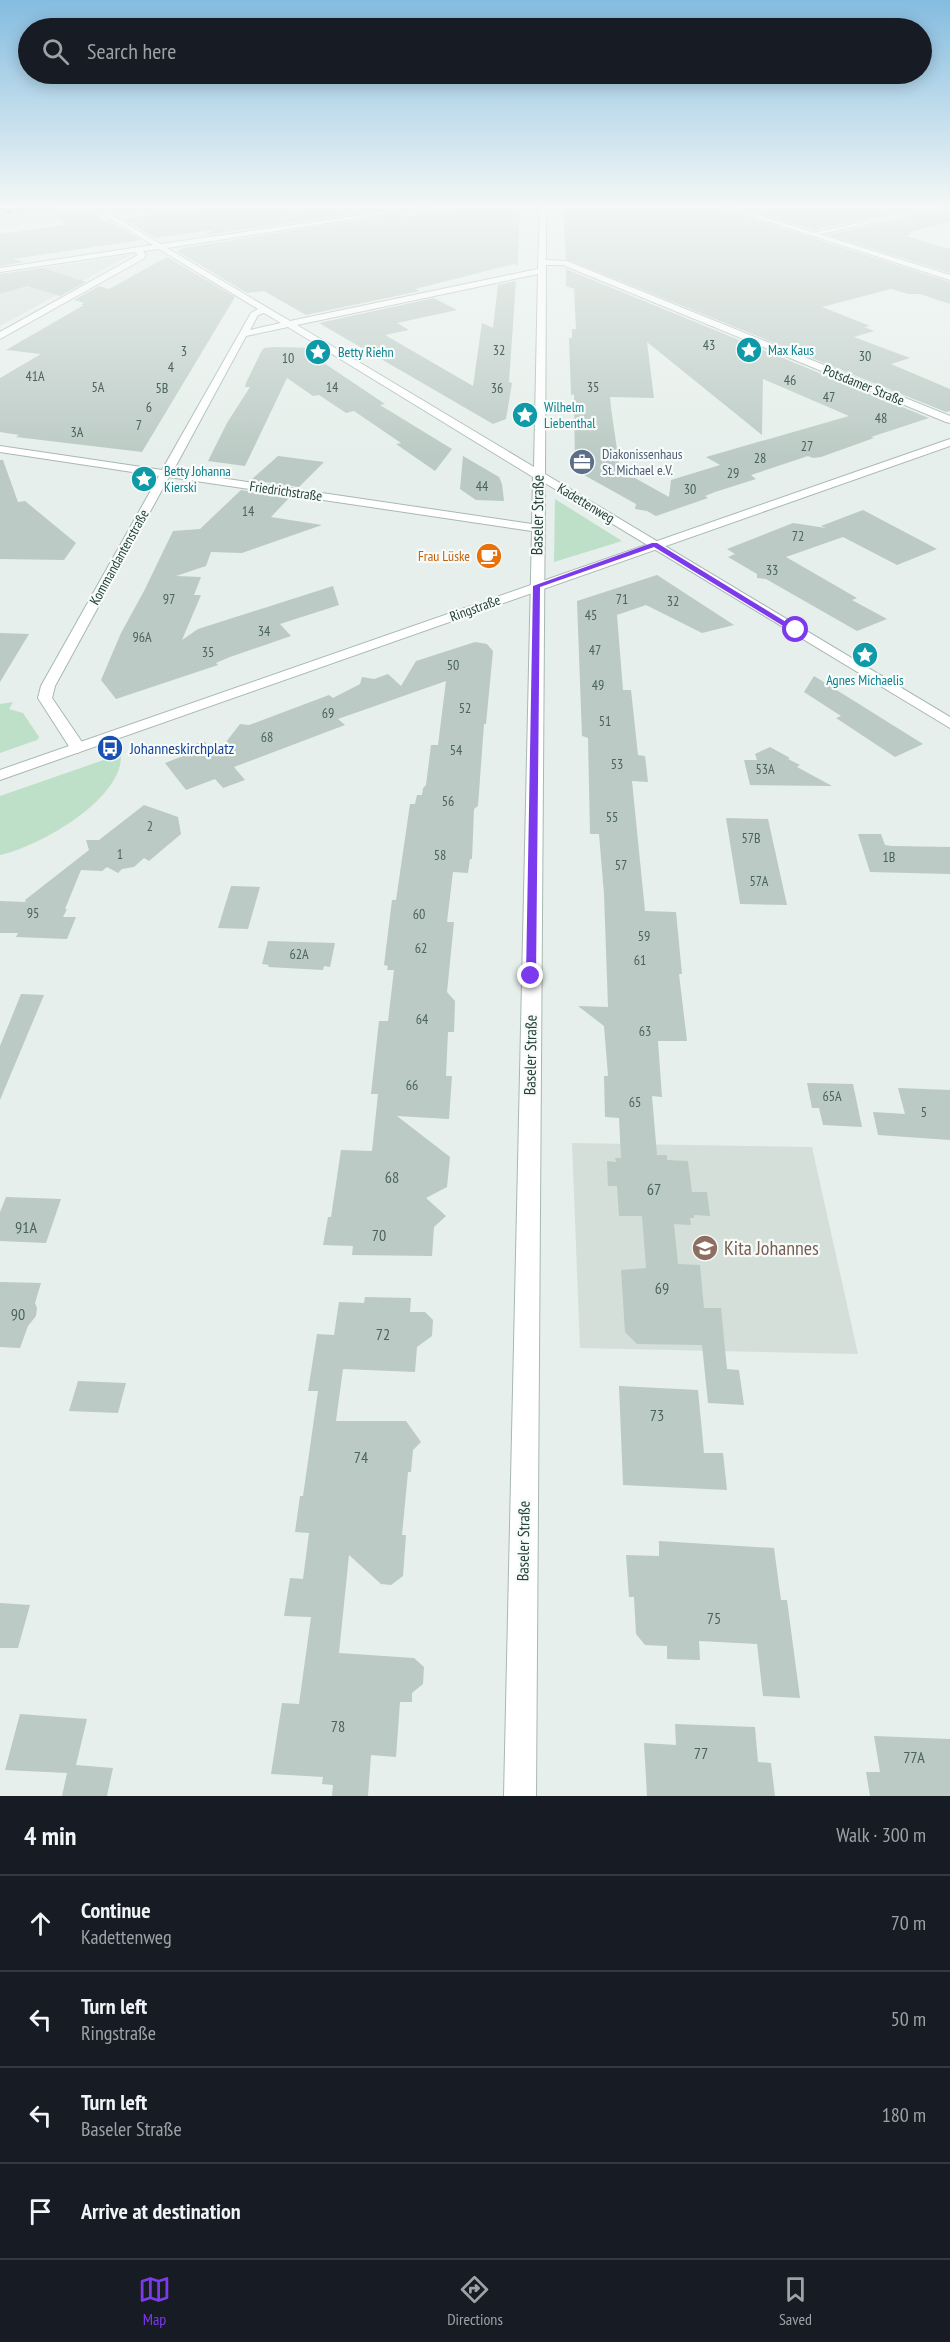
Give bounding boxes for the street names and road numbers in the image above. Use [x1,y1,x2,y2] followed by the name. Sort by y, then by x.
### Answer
[821,361,907,409] street label: Potsdamer Straße
[526,475,548,555] street label: Baseler Straße
[249,477,324,505] street label: Friedrichstraße
[554,479,618,527] street label: Kadettenweg
[85,506,153,608] street label: Kommandantenstraße
[447,590,503,625] street label: Ringstraße
[519,1015,541,1095] street label: Baseler Straße
[512,1501,534,1581] street label: Baseler Straße

